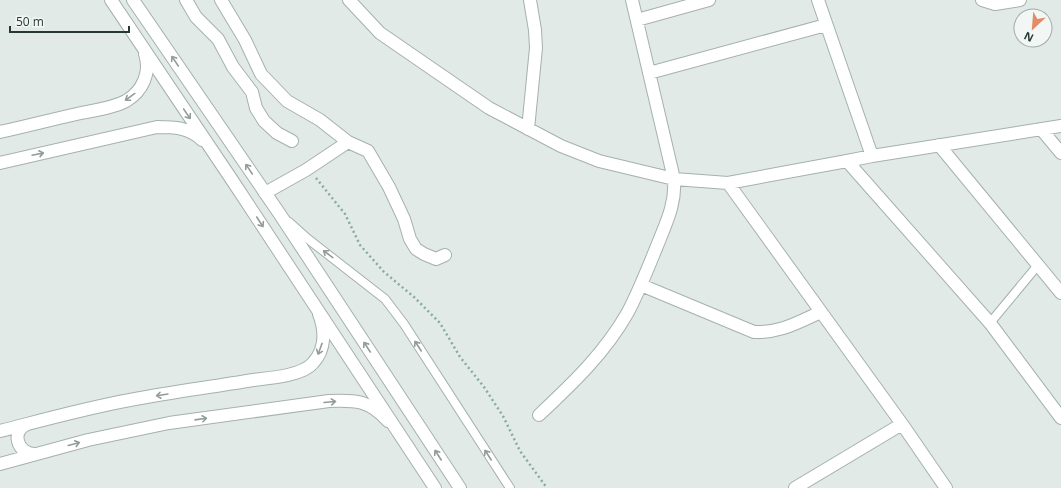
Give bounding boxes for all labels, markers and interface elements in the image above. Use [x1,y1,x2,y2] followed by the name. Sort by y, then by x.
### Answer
[10,8,129,34] scale bar
[1013,8,1053,48] north arrow
[16,13,44,30] text: 50 m
[1021,29,1036,46] text: N
[171,56,179,67] one-way arrow
[125,93,136,101] one-way arrow
[183,108,191,119] one-way arrow
[31,149,44,157] one-way arrow
[245,163,253,174] one-way arrow
[256,216,264,227] one-way arrow
[323,250,334,258] one-way arrow
[413,340,421,352] one-way arrow
[316,342,324,354] one-way arrow
[363,342,371,353] one-way arrow
[156,391,169,399] one-way arrow
[323,398,336,405] one-way arrow
[194,415,207,423] one-way arrow
[67,440,80,447] one-way arrow
[434,450,443,461] one-way arrow
[484,450,492,461] one-way arrow

